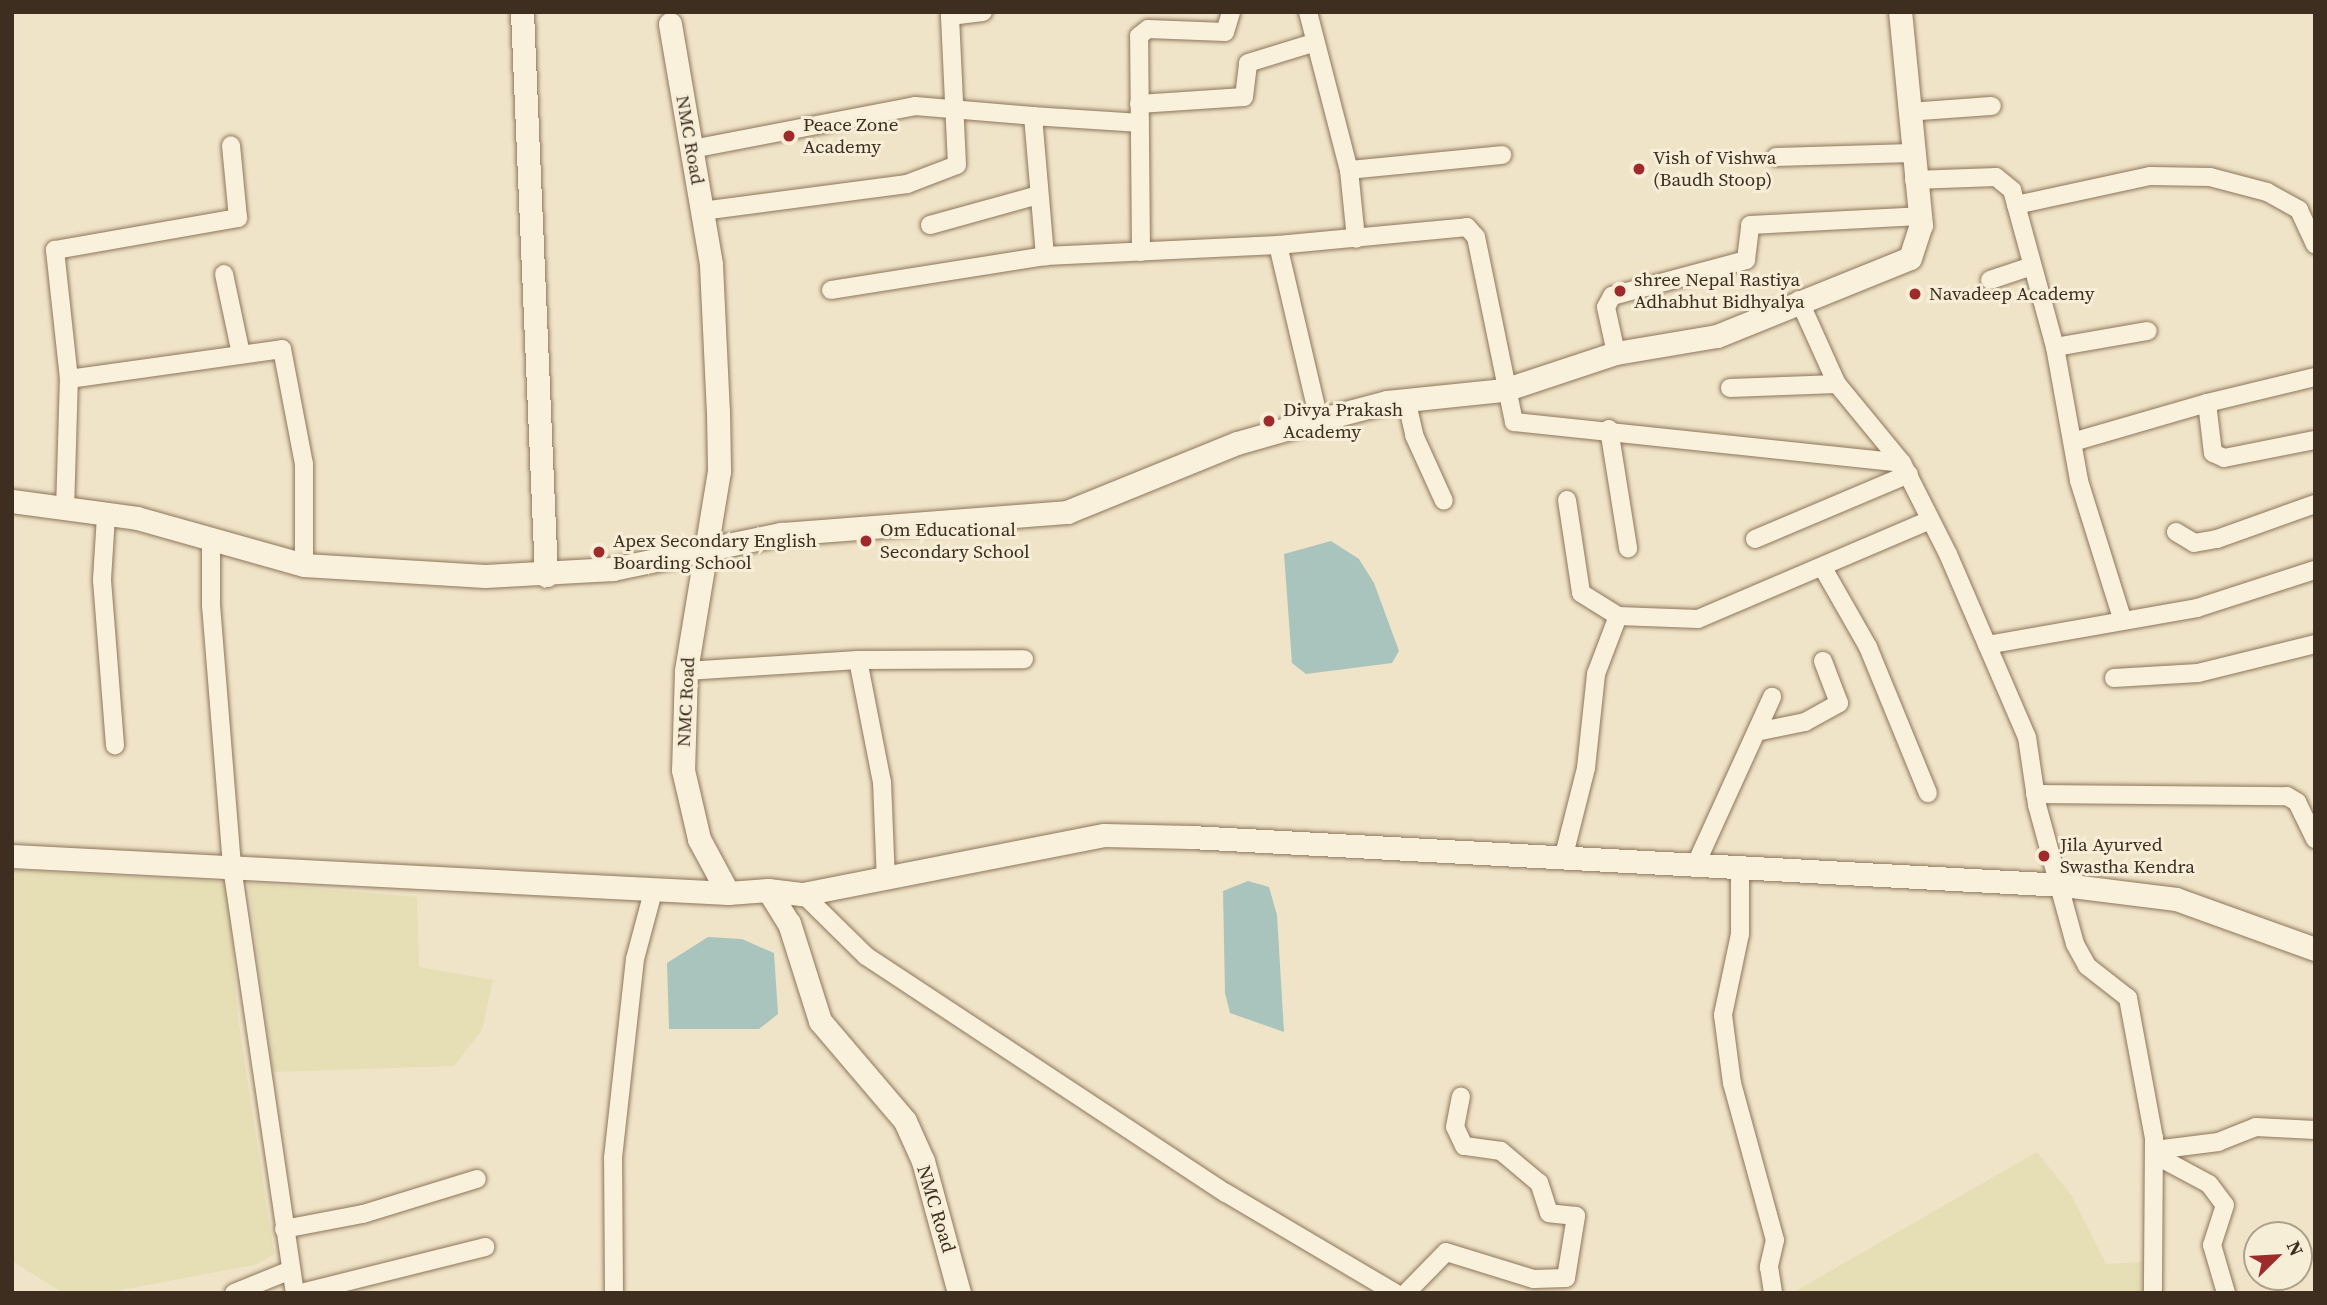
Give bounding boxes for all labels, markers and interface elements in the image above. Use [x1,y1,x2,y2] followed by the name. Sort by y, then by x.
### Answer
[671,94,709,186] street label: NMC Road
[803,114,898,158] place label: Peace Zone Academy
[781,128,797,144] marker: Peace Zone Academy
[1653,147,1777,191] place label: Vish of Vishwa (Baudh Stoop)
[1631,161,1647,177] marker: Vish of Vishwa (Baudh Stoop)
[1634,269,1805,313] place label: shree Nepal Rastiya Adhabhut Bidhyalya
[1612,283,1628,299] marker: shree Nepal Rastiya Adhabhut Bidhyalya
[1929,283,2094,305] place label: Navadeep Academy
[1907,286,1923,302] marker: Navadeep Academy
[1283,399,1403,443] place label: Divya Prakash Academy
[1261,413,1277,429] marker: Divya Prakash Academy
[880,519,1030,563] place label: Om Educational Secondary School
[613,530,817,574] place label: Apex Secondary English Boarding School
[858,533,874,549] marker: Om Educational Secondary School
[591,544,607,560] marker: Apex Secondary English Boarding School
[672,656,700,748] street label: NMC Road
[2060,834,2195,878] place label: Jila Ayurved Swastha Kendra
[2034,846,2054,866] marker: Jila Ayurved Swastha Kendra
[912,1163,960,1255] street label: NMC Road
[2243,1221,2313,1291] north arrow
[2281,1237,2310,1260] text: N

